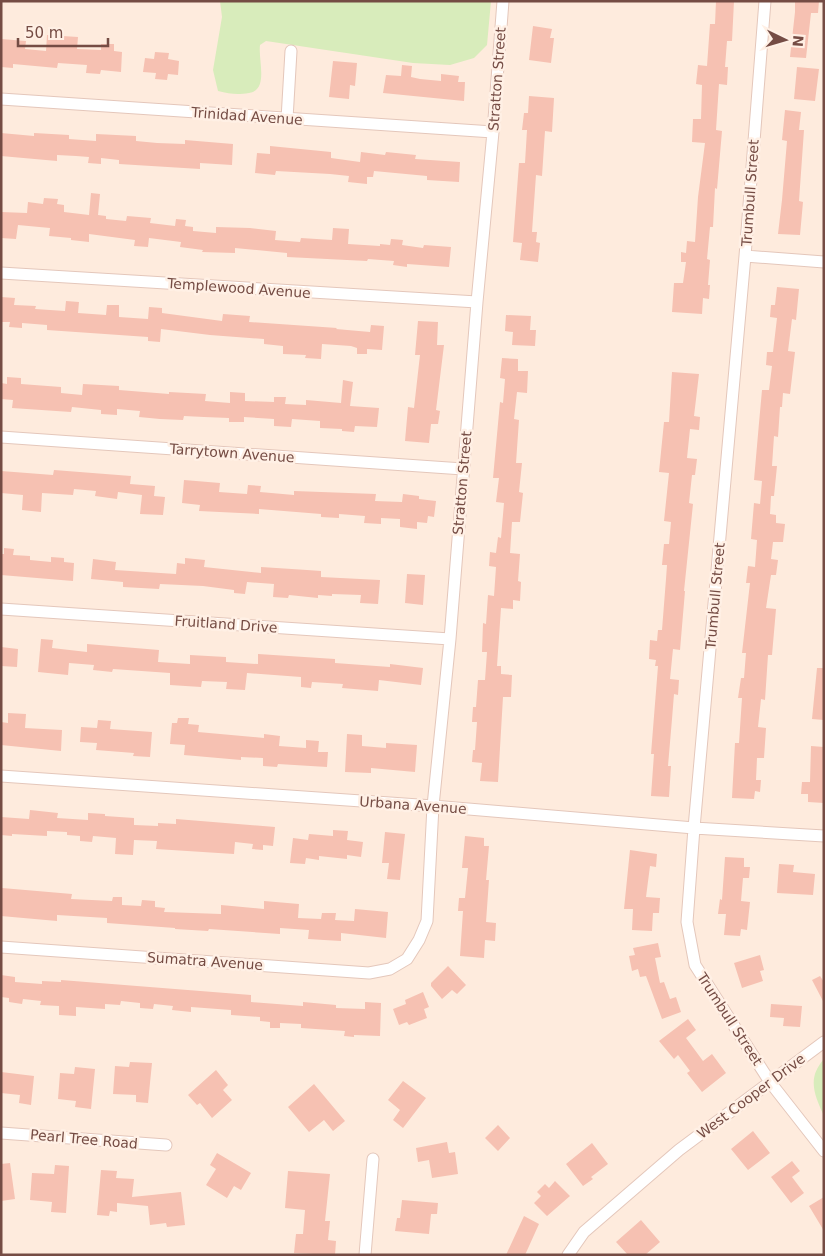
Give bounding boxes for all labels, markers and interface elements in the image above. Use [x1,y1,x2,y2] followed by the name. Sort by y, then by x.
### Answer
[18,15,108,47] scale bar
[760,15,810,65] north arrow
[25,24,63,42] text: 50 m
[485,26,509,131] street label: Stratton Street
[789,35,806,48] text: N
[190,104,303,128] street label: Trinidad Avenue
[738,138,762,248] street label: Trumbull Street
[166,275,311,301] street label: Templewood Avenue
[449,430,475,536] street label: Stratton Street
[168,441,295,465] street label: Tarrytown Avenue
[702,541,728,651] street label: Trumbull Street
[174,612,278,636] street label: Fruitland Drive
[359,793,467,817] street label: Urbana Avenue
[146,949,264,973] street label: Sumatra Avenue
[694,969,766,1069] street label: Trumbull Street
[694,1050,808,1142] street label: West Cooper Drive
[30,1126,138,1152] street label: Pearl Tree Road

